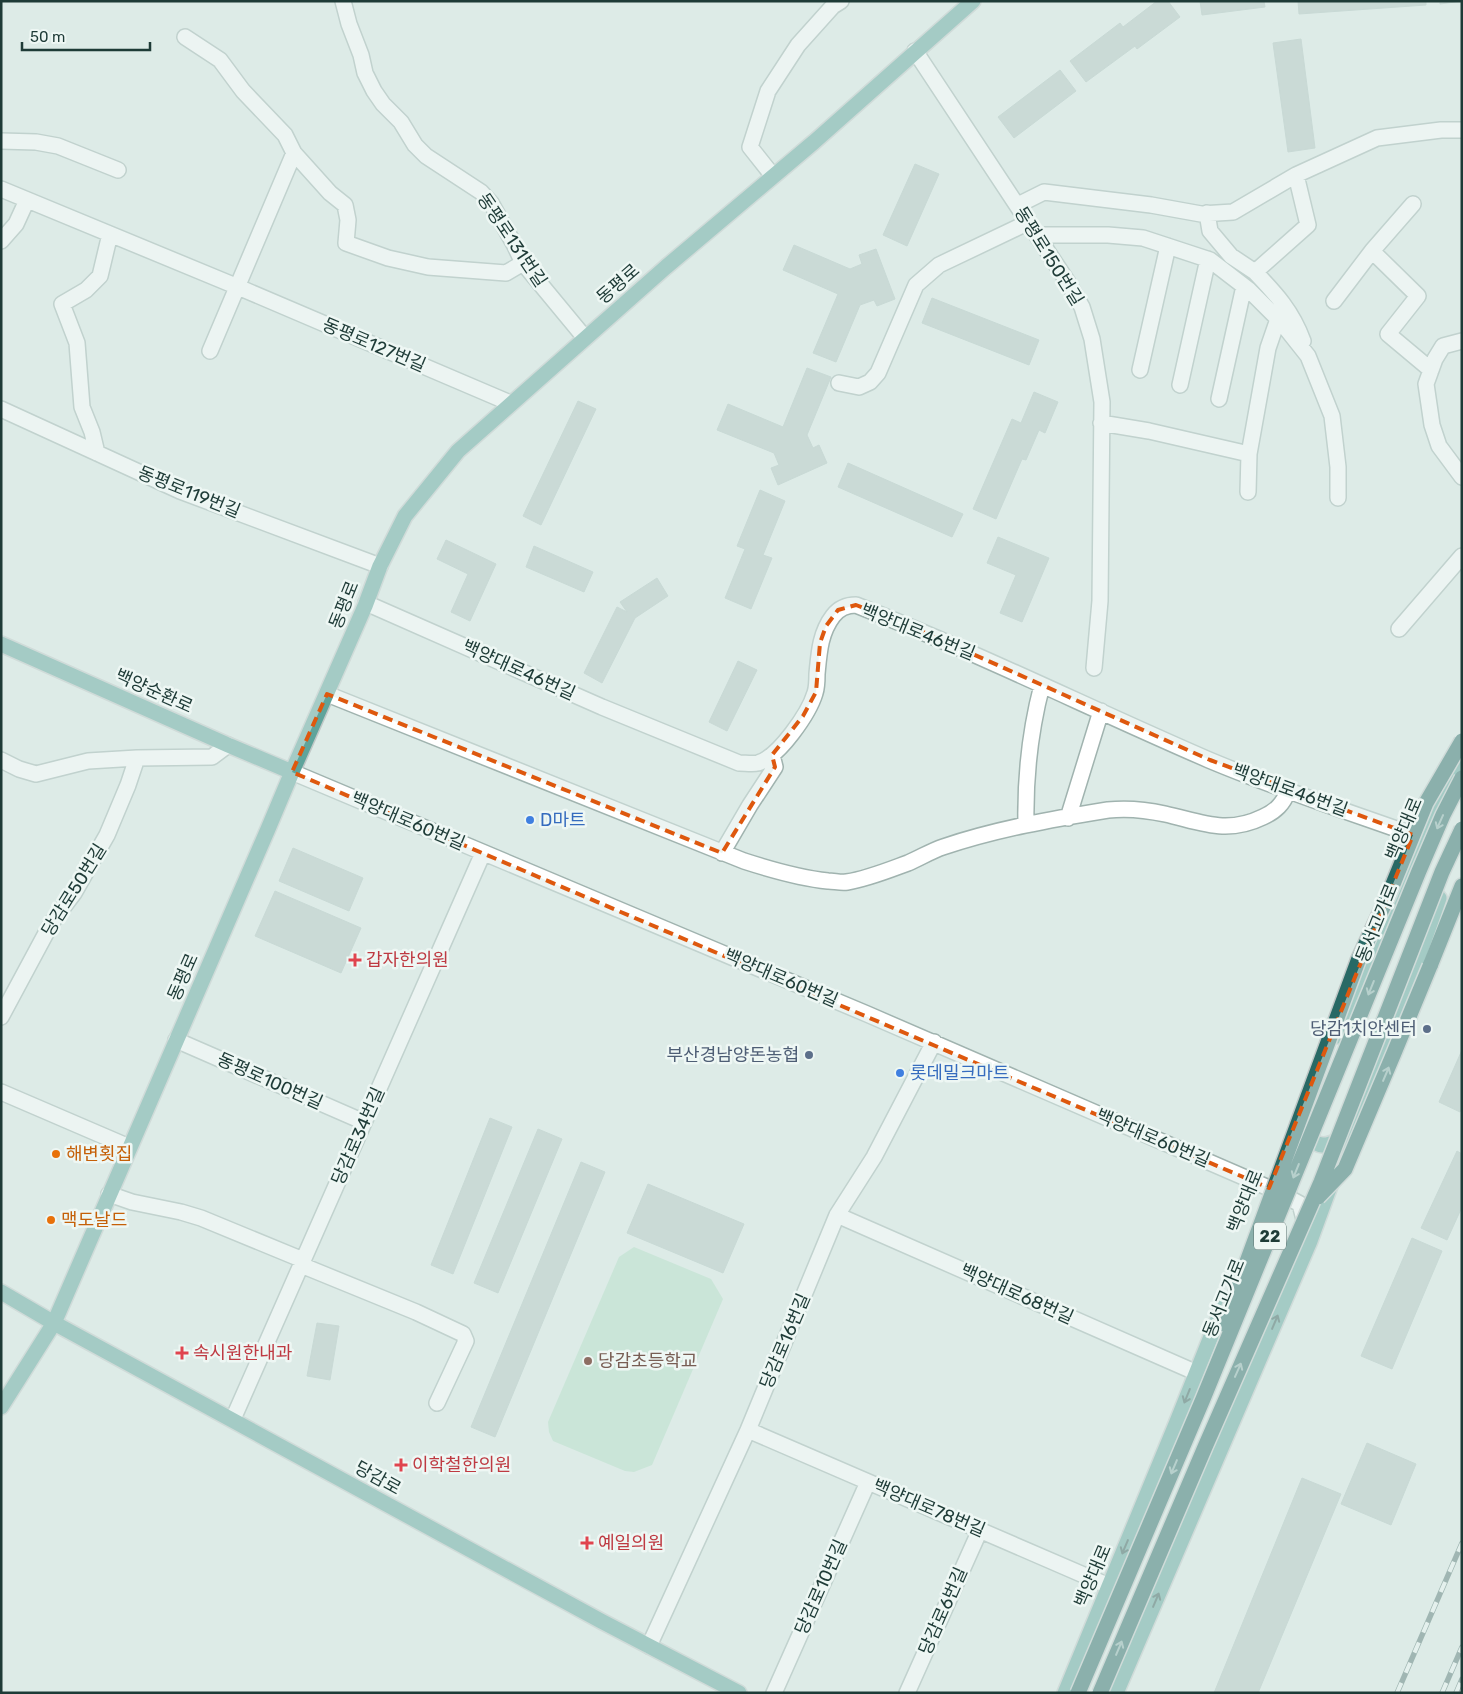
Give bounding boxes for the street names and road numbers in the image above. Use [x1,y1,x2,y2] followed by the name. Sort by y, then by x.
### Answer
[472,189,552,291] street label: 동평로131번길
[1010,202,1088,310] street label: 동평로150번길
[592,259,644,309] street label: 동평로
[319,313,429,377] street label: 동평로127번길
[134,461,244,523] street label: 동평로119번길
[324,578,364,632] street label: 동평로
[858,599,978,665] street label: 백양대로46번길
[459,635,579,705] street label: 백양대로46번길
[112,664,196,718] street label: 백양순환로
[1229,759,1351,821] street label: 백양대로46번길
[348,787,468,855] street label: 백양대로60번길
[1381,794,1427,864] street label: 백양대로
[37,840,111,940] street label: 당감로50번길
[1351,880,1403,966] street label: 동서고가로
[721,944,841,1012] street label: 백양대로60번길
[163,950,203,1004] street label: 동평로
[214,1048,326,1114] street label: 동평로100번길
[327,1084,389,1188] street label: 당감로34번길
[1093,1104,1213,1172] street label: 백양대로60번길
[1222,1166,1268,1236] street label: 백양대로
[1254,1222,1286,1250] road number: 22
[1198,1255,1250,1341] street label: 동서고가로
[957,1259,1077,1329] street label: 백양대로68번길
[755,1290,815,1392] street label: 당감로16번길
[351,1456,405,1500] street label: 당감로
[869,1474,989,1542] street label: 백양대로78번길
[790,1536,852,1638] street label: 당감로10번길
[1070,1541,1116,1611] street label: 백양대로
[914,1564,972,1658] street label: 당감로6번길

